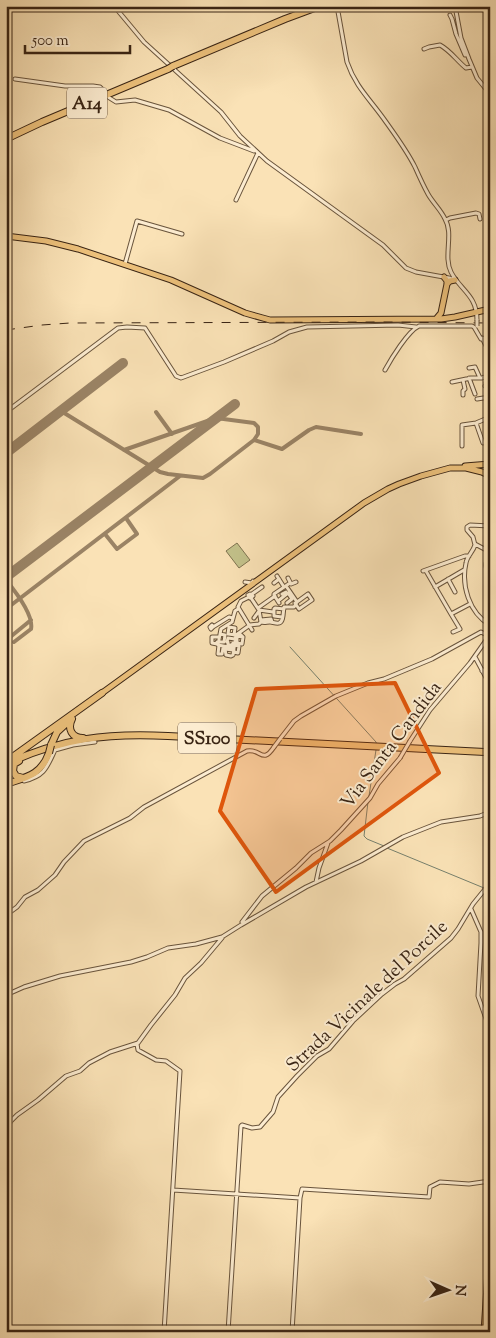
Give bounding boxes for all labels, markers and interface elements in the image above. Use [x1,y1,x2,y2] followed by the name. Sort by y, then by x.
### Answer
[25,22,130,54] scale bar
[31,31,69,52] text: 500 m
[67,88,107,119] road number: A14
[335,676,449,815] street label: Via Santa Candida
[178,722,236,754] road number: SS100
[281,914,455,1079] street label: Strada Vicinale del Porcile
[424,1266,474,1316] north arrow
[449,1284,469,1296] text: N

